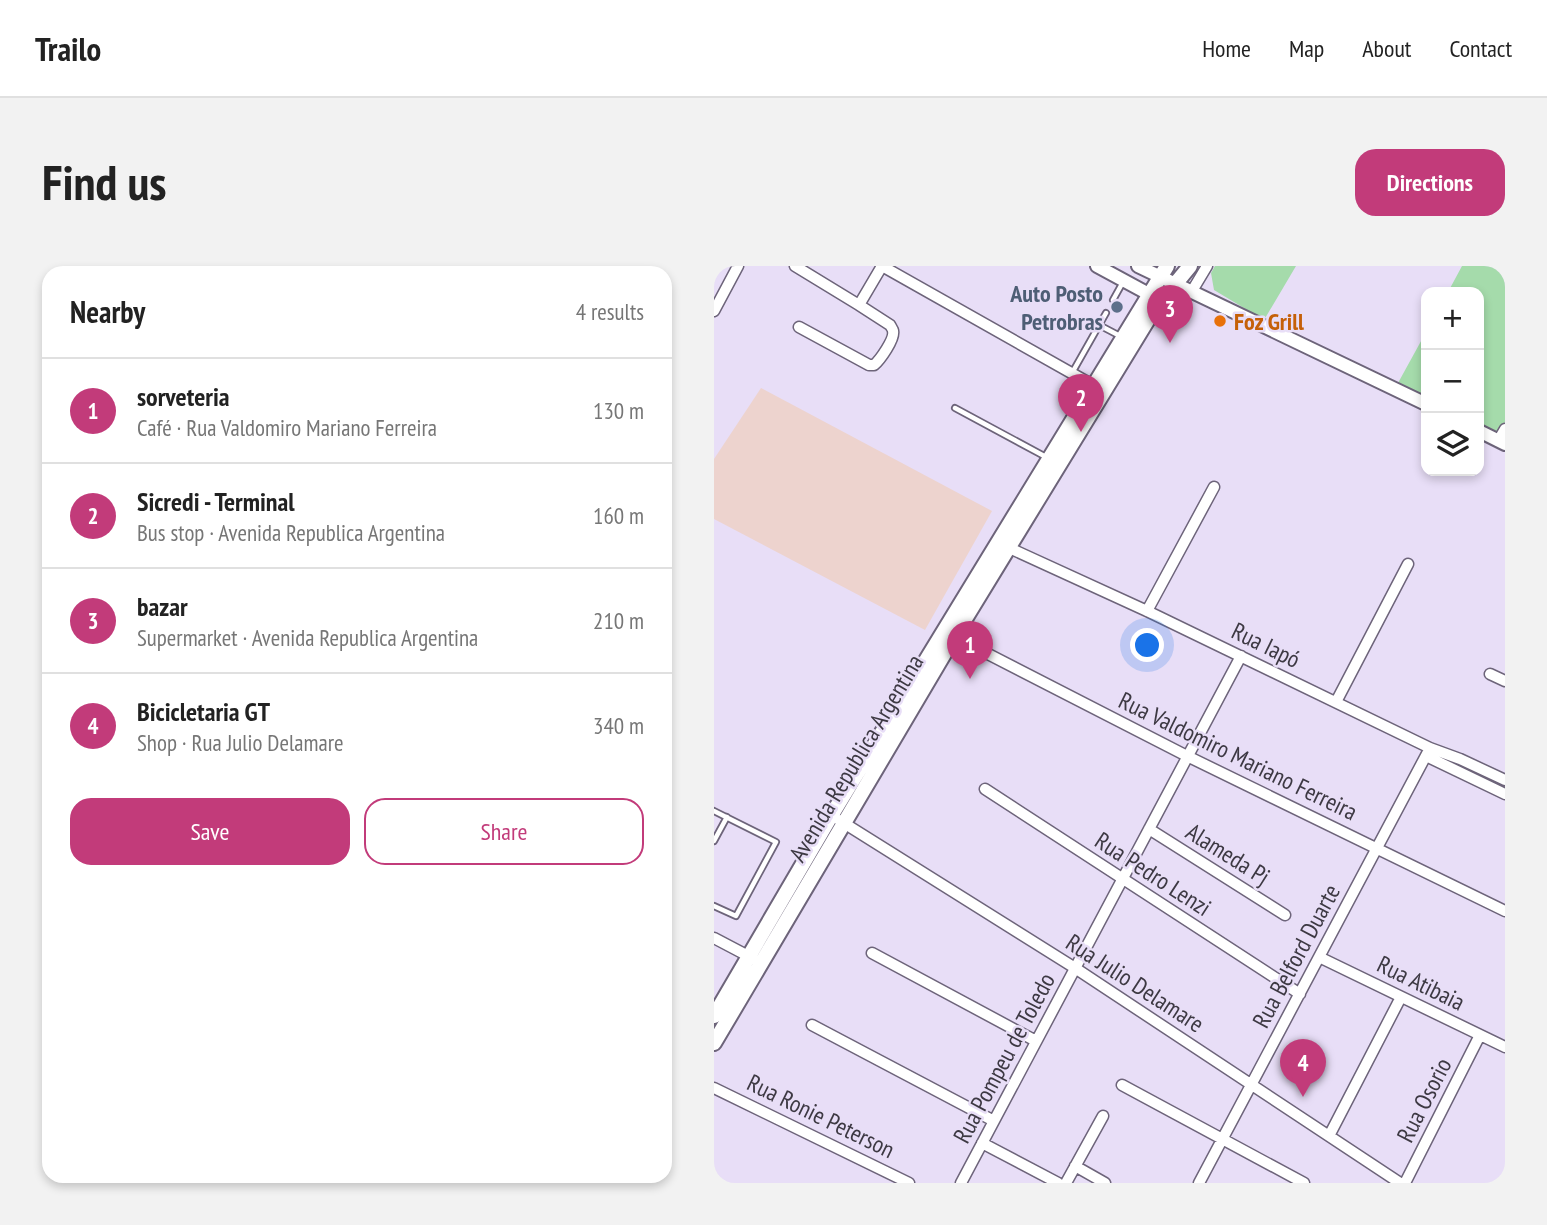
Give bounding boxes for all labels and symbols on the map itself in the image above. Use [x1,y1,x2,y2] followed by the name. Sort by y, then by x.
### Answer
[1009,278,1103,337] place label: Auto Posto Petrobras
[1147,285,1193,343] pin: 3
[1109,299,1125,315] marker: Auto Posto Petrobras
[1234,306,1304,337] place label: Foz Grill
[1212,313,1228,329] marker: Foz Grill
[1058,374,1104,432] pin: 2
[1227,615,1305,675] street label: Rua Iapó
[947,621,993,679] pin: 1
[1130,628,1164,662] your location
[782,649,930,867] street label: Avenida Republica Argentina
[1114,685,1362,827] street label: Rua Valdomiro Mariano Ferreira
[1180,816,1276,892] street label: Alameda Pj
[1089,825,1217,923] street label: Rua Pedro Lenzi
[1245,879,1347,1033] street label: Rua Belford Duarte
[1060,927,1210,1039] street label: Rua Julio Delamare
[1372,949,1470,1017] street label: Rua Atibaia
[946,968,1062,1148] street label: Rua Pompeu de Toledo
[1280,1039,1326,1097] pin: 4
[1390,1053,1458,1147] street label: Rua Osorio
[742,1067,900,1165] street label: Rua Ronie Peterson

